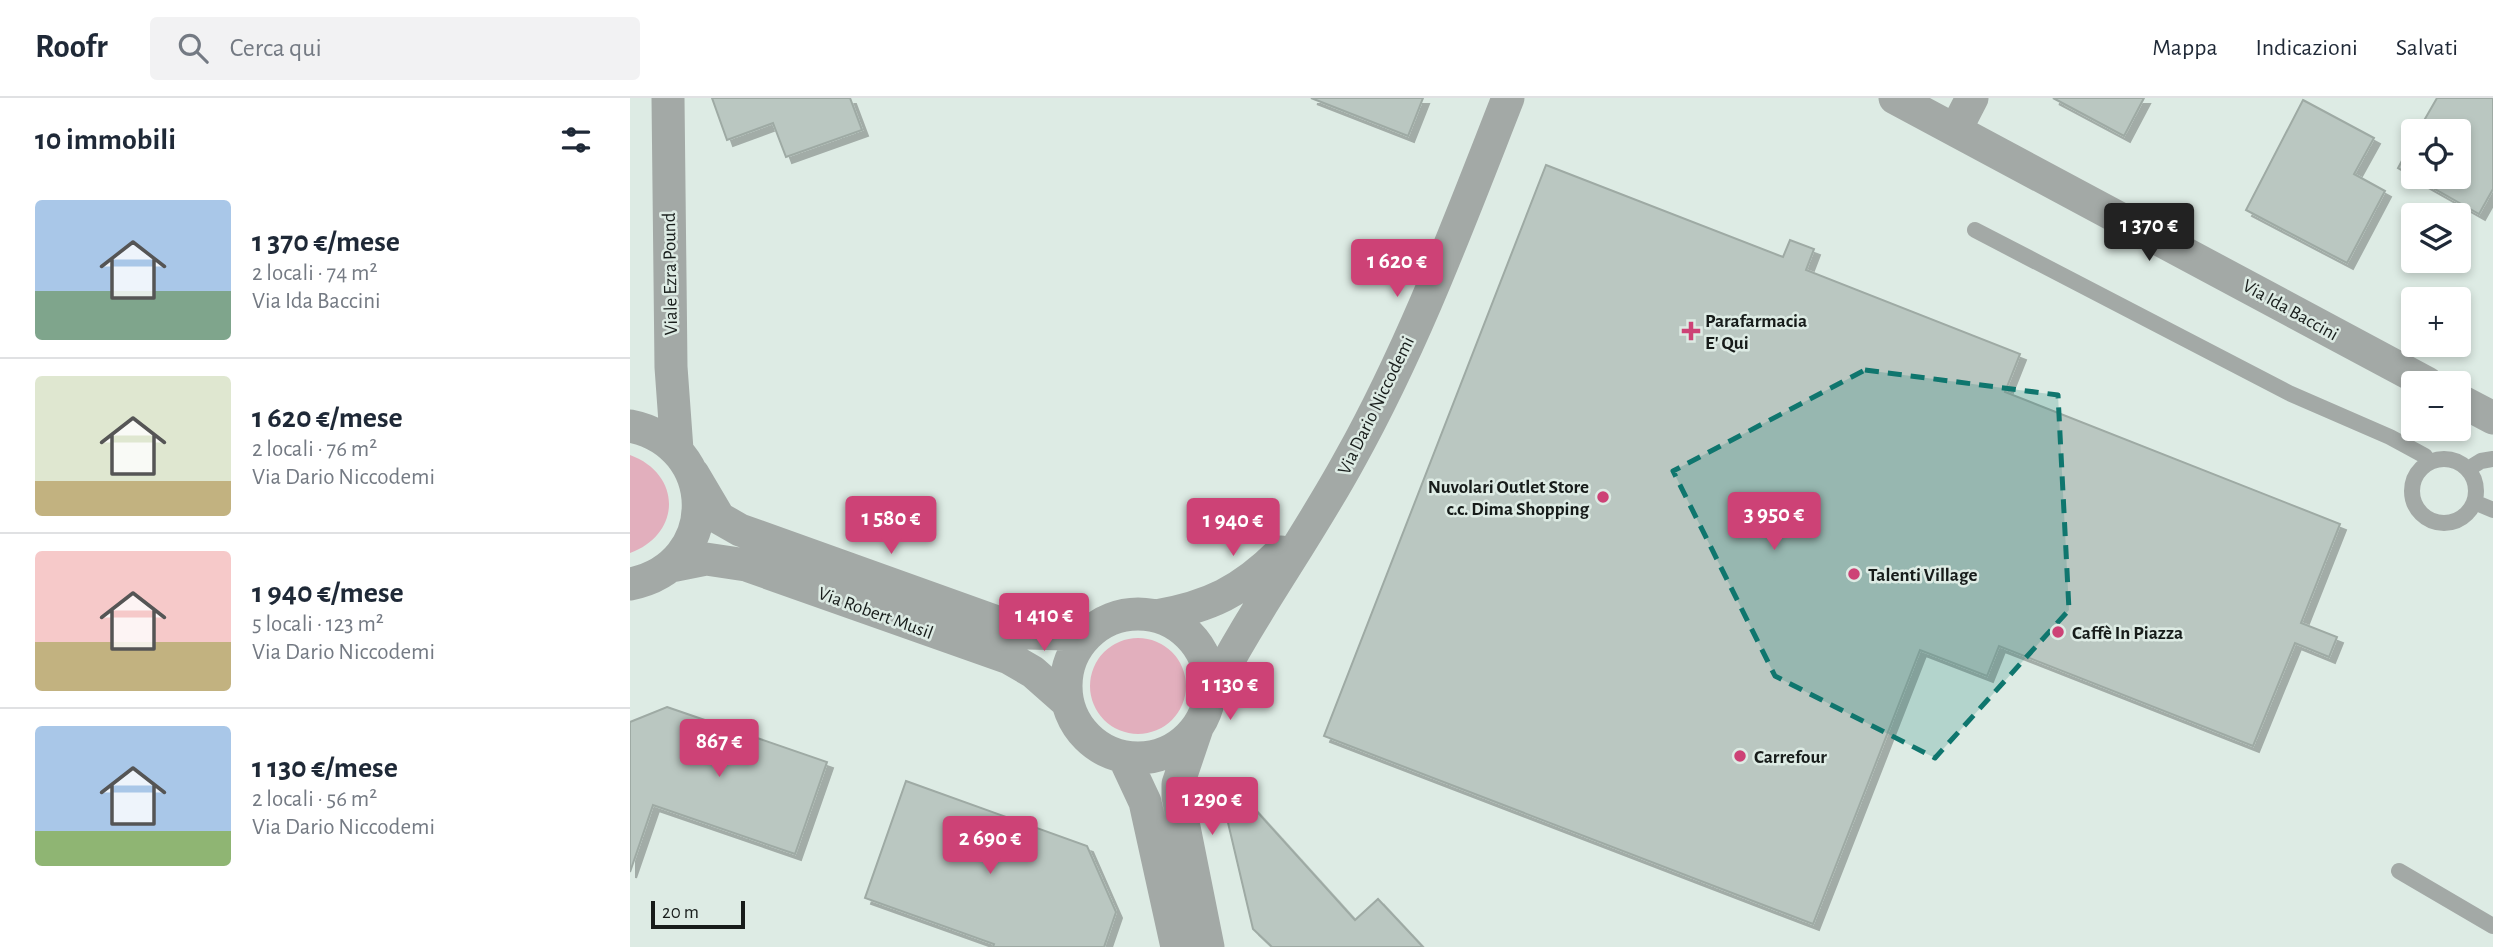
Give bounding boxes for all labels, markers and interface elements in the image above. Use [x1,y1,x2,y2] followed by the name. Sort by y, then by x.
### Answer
[150,17,640,80] search box
[174,29,212,67] icon: search
[35,31,108,64] text: Roofr
[230,35,322,61] text: Cerca qui
[2152,36,2217,60] text: Mappa
[2255,36,2358,60] text: Indicazioni
[2396,36,2458,60] text: Salvati
[2401,119,2471,441] map controls
[2401,119,2471,189] button: locate
[557,121,595,159] icon: filters
[35,125,176,155] text: 10 immobili
[2401,203,2471,273] button: layers
[2084,204,2214,263] pin: 1 370 €
[660,212,681,335] street label: Viale Ezra Pound
[2120,214,2178,237] text: 1 370 €
[252,227,400,257] text: 1 370 €/mese
[91,228,175,312] icon: home
[1332,240,1462,299] pin: 1 620 €
[1367,250,1427,273] text: 1 620 €
[252,262,377,285] text: 2 locali · 74 m²
[2239,276,2341,344] street label: Via Ida Baccini
[2401,287,2471,357] button: +
[252,290,381,313] text: Via Ida Baccini
[1705,312,1807,353] place label: Parafarmacia E' Qui
[1683,323,1699,339] marker: Parafarmacia E' Qui
[1335,334,1418,478] street label: Via Dario Niccodemi
[2401,371,2471,441] button: −
[252,403,403,433] text: 1 620 €/mese
[91,404,175,488] icon: home
[252,438,377,461] text: 2 locali · 76 m²
[252,466,435,489] text: Via Dario Niccodemi
[1428,478,1589,519] place label: Nuvolari Outlet Store c.c. Dima Shopping
[1595,489,1611,505] marker: Nuvolari Outlet Store c.c. Dima Shopping
[1709,492,1839,552] pin: 3 950 €
[826,496,956,556] pin: 1 580 €
[1168,498,1298,558] pin: 1 940 €
[1744,503,1804,526] text: 3 950 €
[861,507,921,530] text: 1 580 €
[1203,509,1263,532] text: 1 940 €
[1846,566,1862,582] marker: Talenti Village
[1868,566,1977,585] place label: Talenti Village
[252,578,404,608] text: 1 940 €/mese
[91,579,175,663] icon: home
[815,584,936,643] street label: Via Robert Musil
[979,594,1109,653] pin: 1 410 €
[1015,604,1073,627] text: 1 410 €
[252,613,384,636] text: 5 locali · 123 m²
[2050,624,2066,640] marker: Caffè In Piazza
[2072,624,2183,643] place label: Caffè In Piazza
[252,641,435,664] text: Via Dario Niccodemi
[1165,662,1295,722] pin: 1 130 €
[1202,673,1258,696] text: 1 130 €
[670,720,768,779] pin: 867 €
[696,730,742,753] text: 867 €
[1732,748,1748,764] marker: Carrefour
[1754,748,1827,767] place label: Carrefour
[252,753,398,783] text: 1 130 €/mese
[91,754,175,838] icon: home
[1147,778,1277,837] pin: 1 290 €
[252,788,377,811] text: 2 locali · 56 m²
[1182,788,1242,811] text: 1 290 €
[252,816,435,839] text: Via Dario Niccodemi
[925,816,1055,876] pin: 2 690 €
[959,827,1021,850] text: 2 690 €
[651,898,746,930] scale bar
[662,903,699,922] text: 20 m

